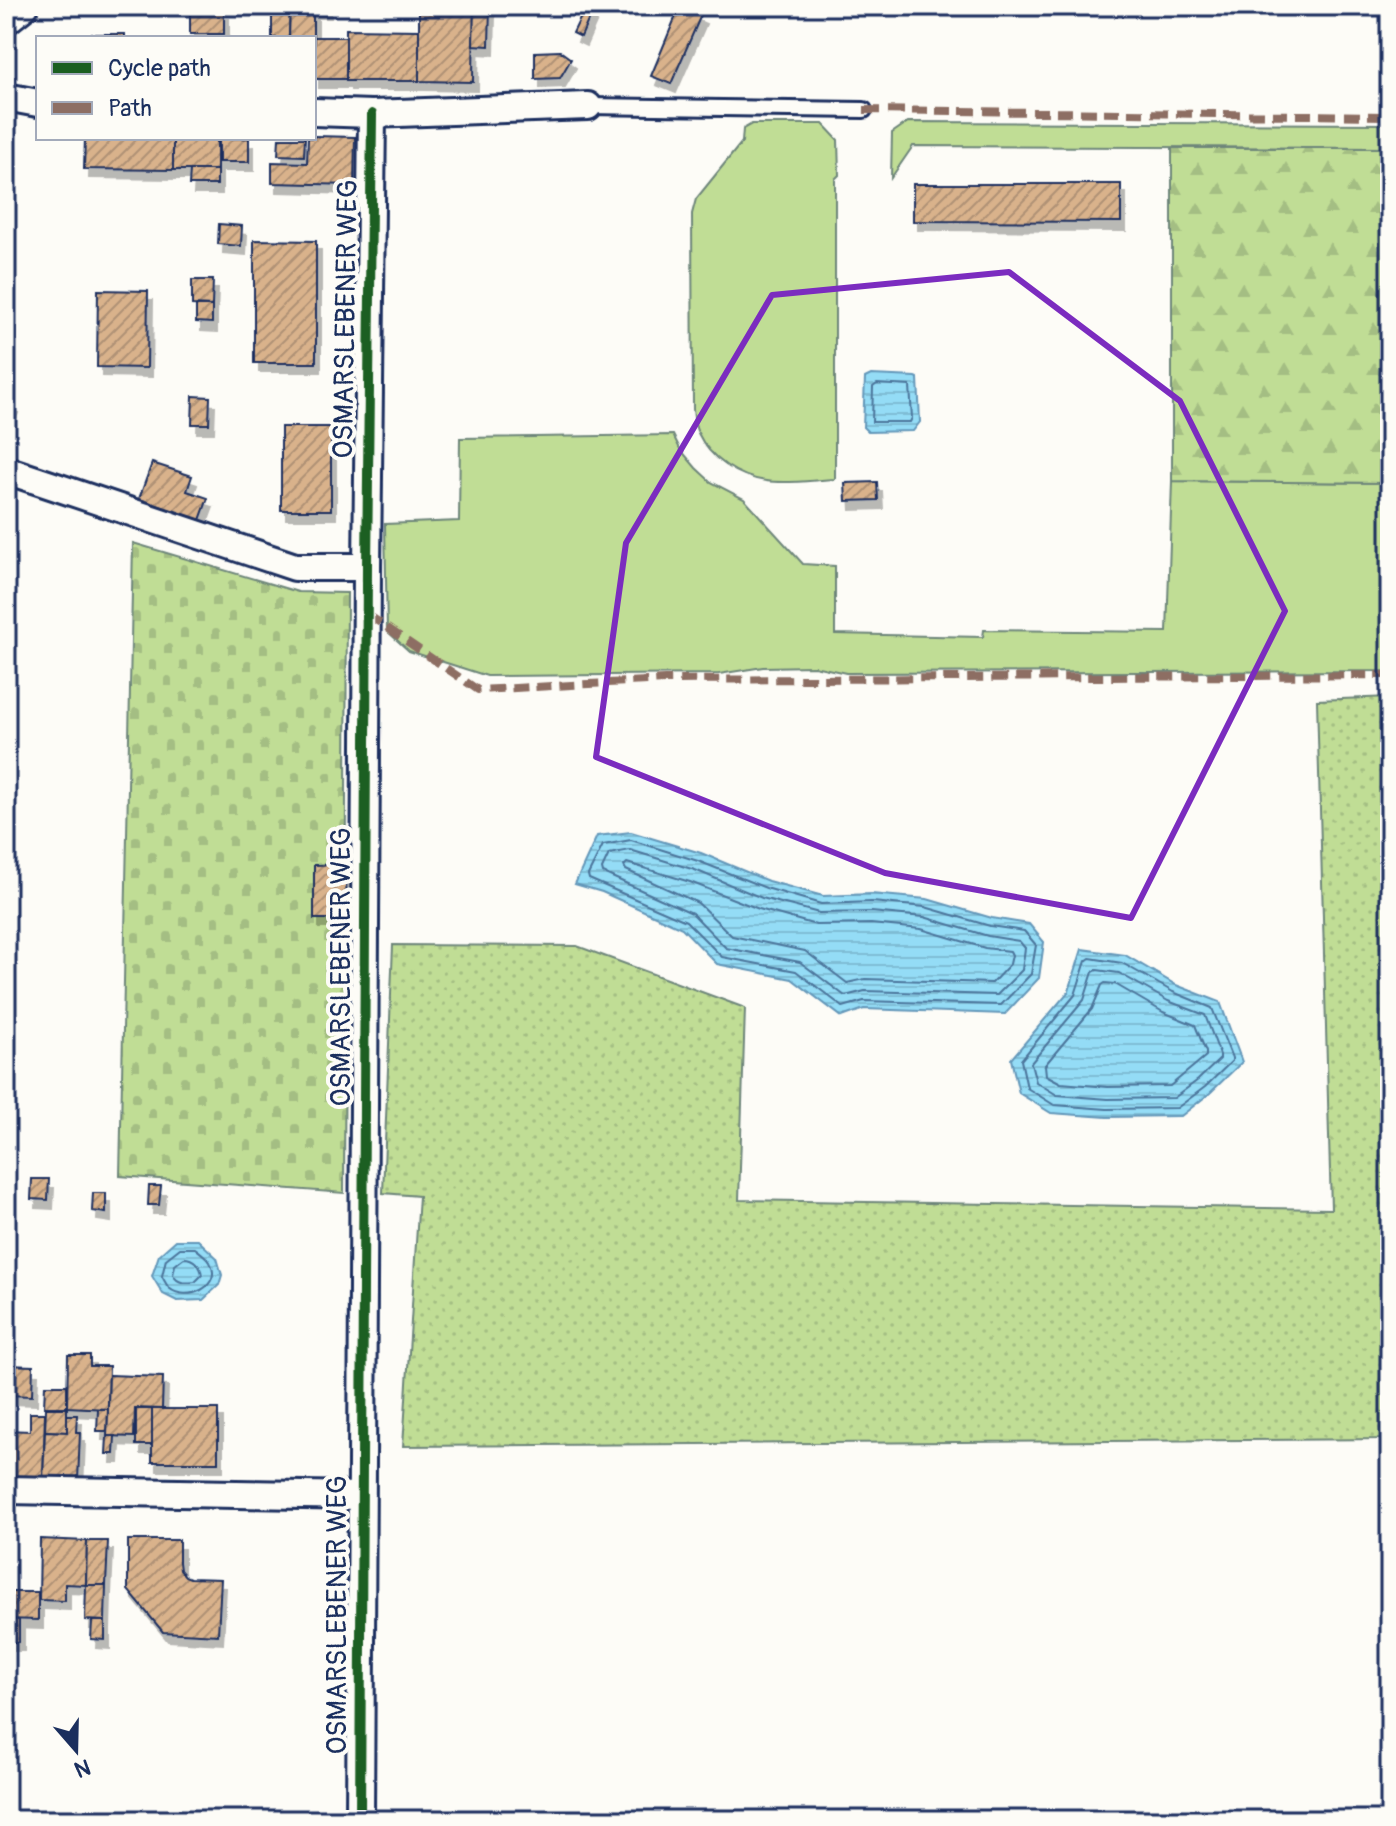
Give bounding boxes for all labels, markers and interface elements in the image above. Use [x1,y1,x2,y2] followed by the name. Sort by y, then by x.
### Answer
[36,36,316,140] legend
[108,54,211,83] text: Cycle path
[108,94,152,123] text: Path
[326,179,366,459] street label: OSMARSLEBENER WEG
[324,827,359,1107] street label: OSMARSLEBENER WEG
[320,1475,355,1755] street label: OSMARSLEBENER WEG
[36,1710,116,1790] north arrow
[71,1752,94,1784] text: N

